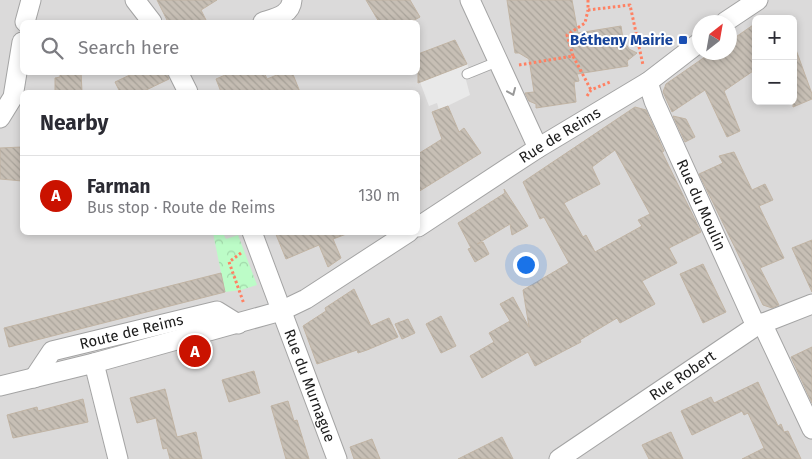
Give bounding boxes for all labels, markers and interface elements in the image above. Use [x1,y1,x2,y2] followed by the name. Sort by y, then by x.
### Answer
[692,15,737,60] north arrow
[752,15,797,105] map controls
[752,15,797,60] button: +
[20,20,420,75] search box
[570,31,673,49] place label: Bétheny Mairie
[38,34,66,62] icon: search
[677,34,689,46] marker: Bétheny Mairie
[78,36,179,59] text: Search here
[752,60,797,105] button: −
[505,87,516,96] one-way arrow
[516,104,604,167] street label: Rue de Reims
[40,110,108,136] text: Nearby
[673,156,730,253] street label: Rue du Moulin
[87,175,151,198] text: Farman
[51,186,61,205] text: A
[358,186,400,205] text: 130 m
[87,198,275,217] text: Bus stop · Route de Reims
[513,252,539,278] your location
[78,311,185,353] street label: Route de Reims
[280,327,339,445] street label: Rue du Murnague
[179,332,211,370] pin: A
[646,347,719,404] street label: Rue Robert

